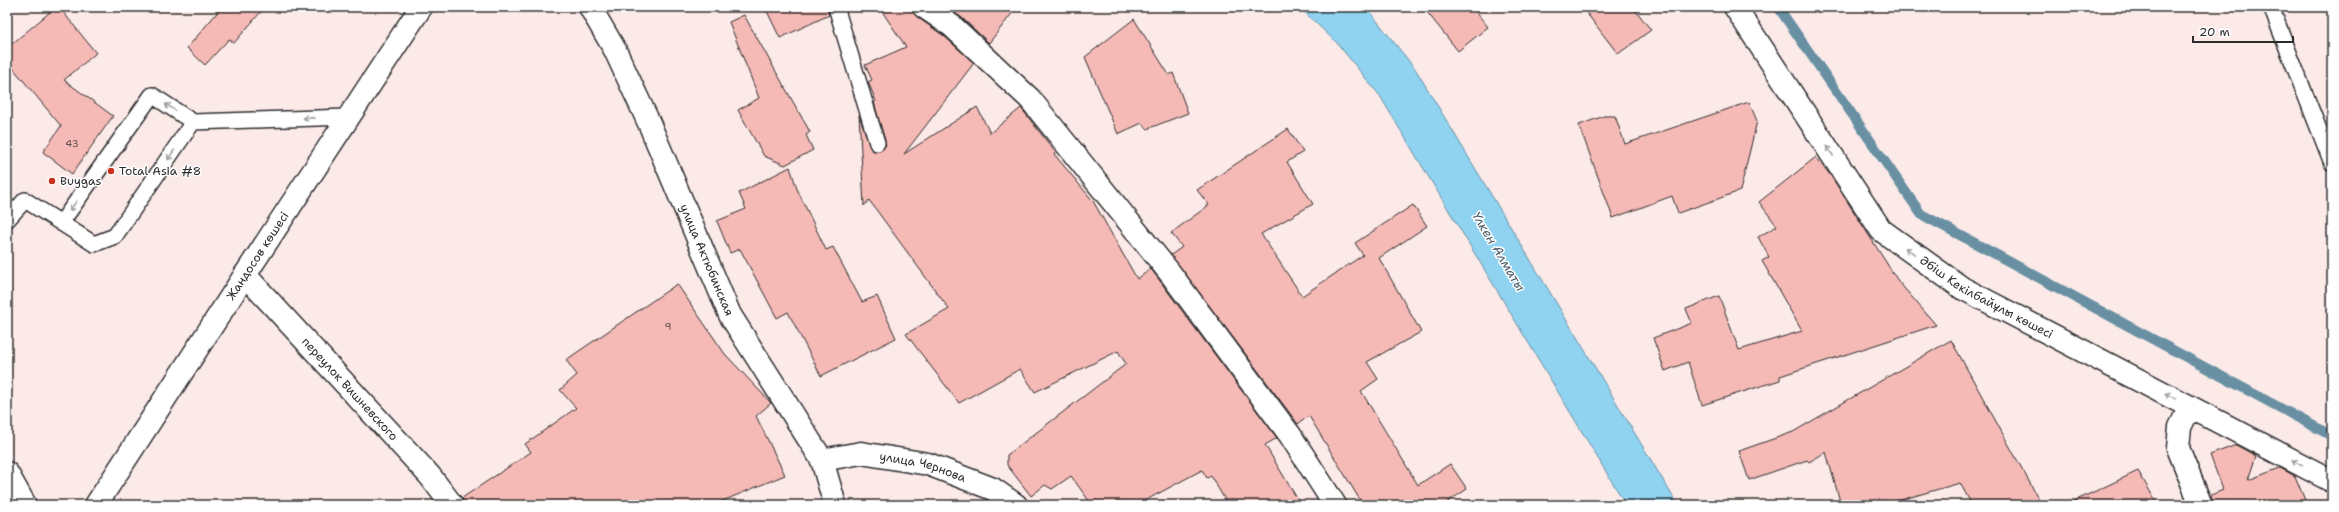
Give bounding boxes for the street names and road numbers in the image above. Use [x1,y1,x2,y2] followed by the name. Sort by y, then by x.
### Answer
[676,202,737,318] street label: улица Актюбинская
[223,208,293,303] street label: Жандосов көшесі
[1917,252,2056,342] street label: Әбіш Кекілбайұлы көшесі
[298,334,402,444] street label: переулок Вишневского
[878,448,969,486] street label: улица Чернова

